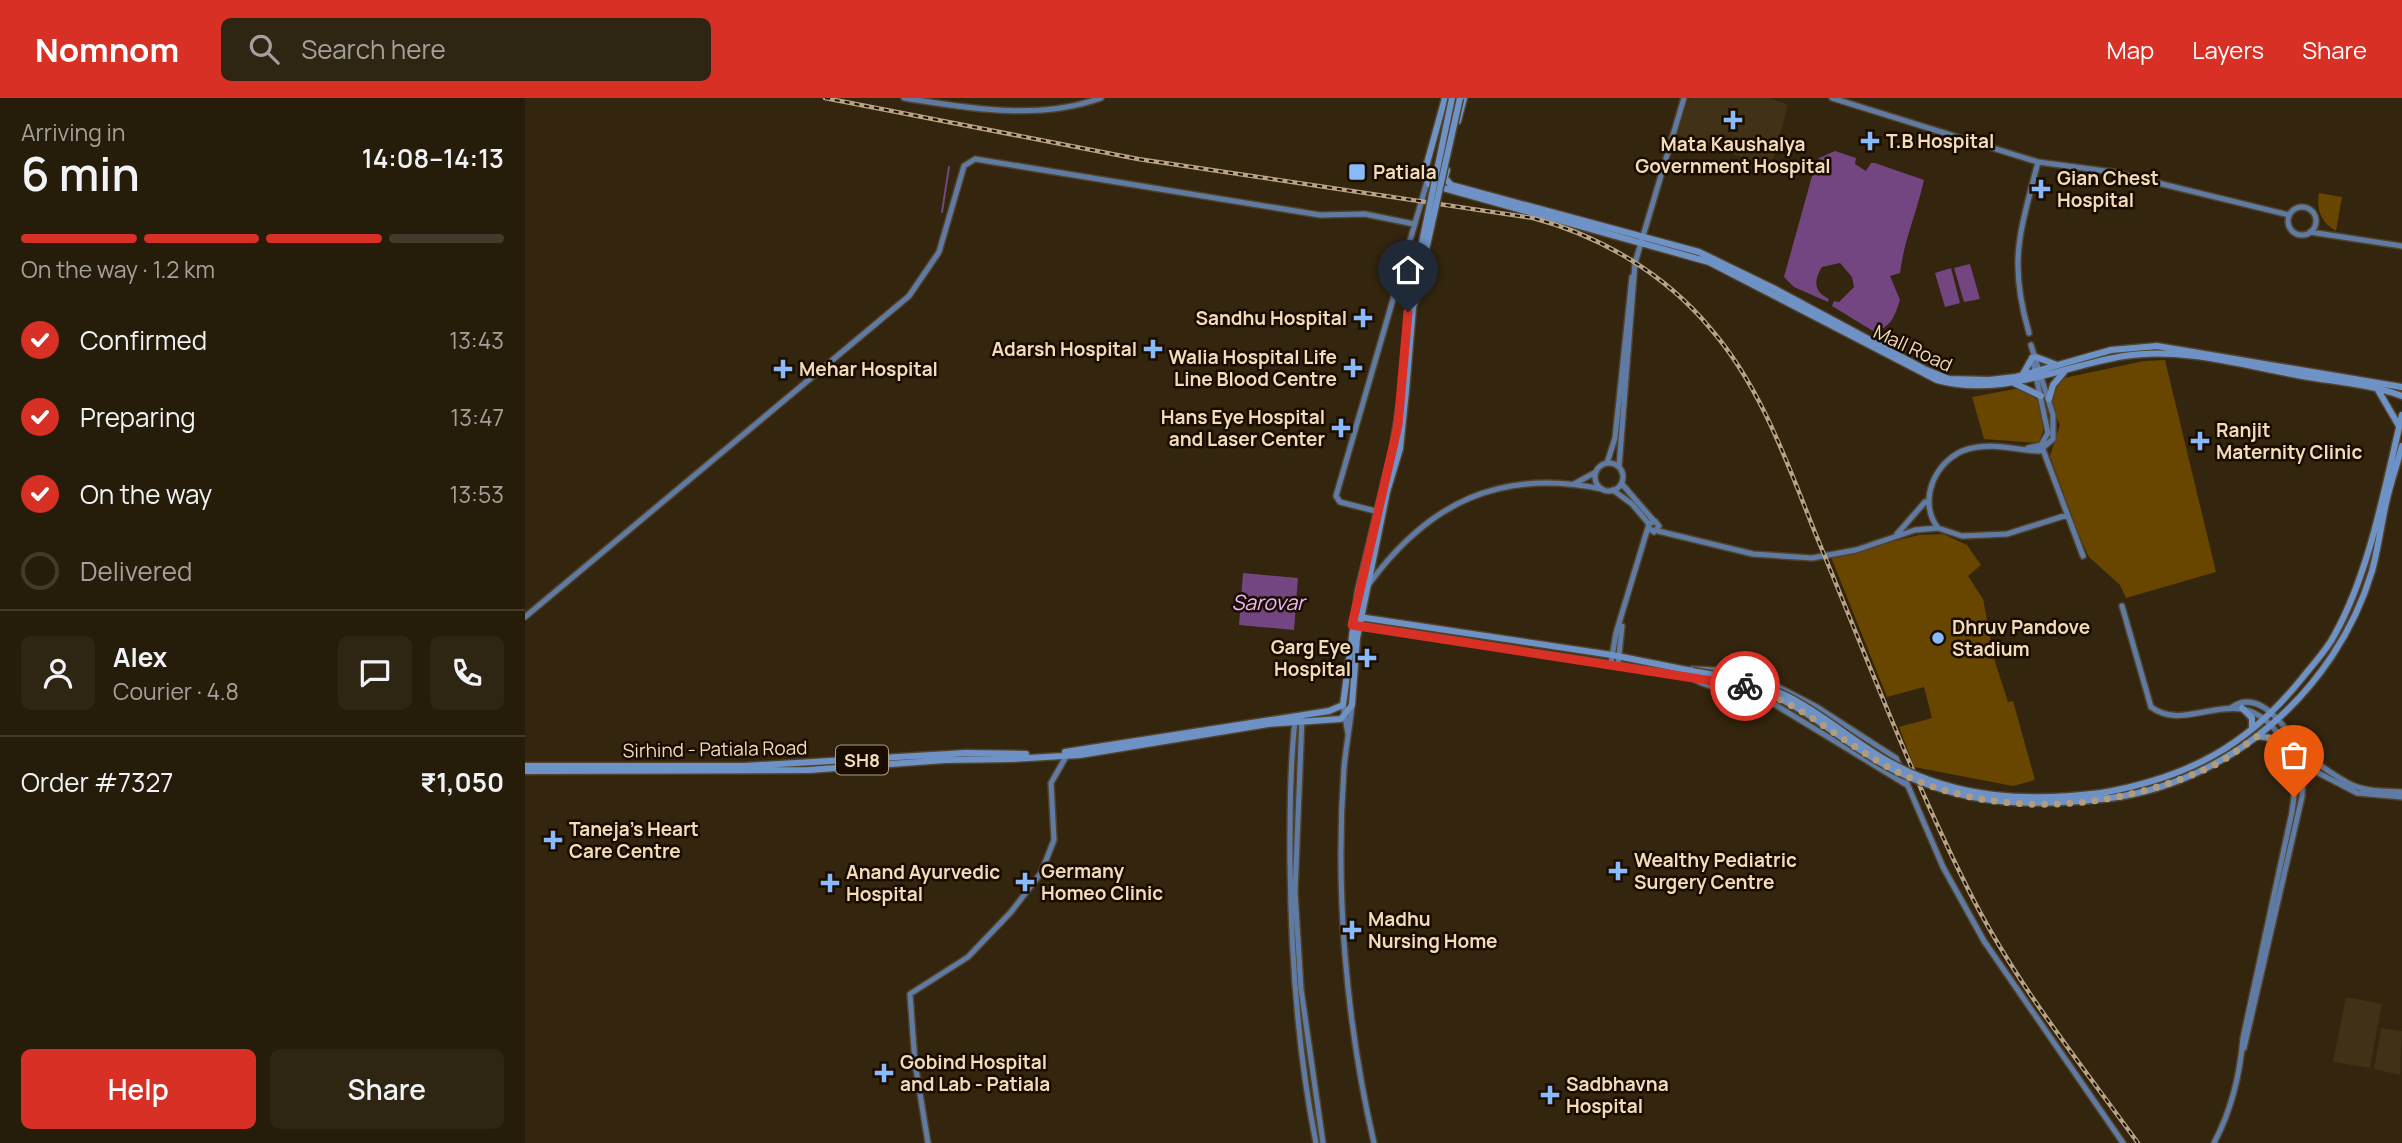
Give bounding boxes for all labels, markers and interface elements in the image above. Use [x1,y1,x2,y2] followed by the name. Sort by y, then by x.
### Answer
[221,18,711,81] search box
[35,27,179,72] text: Nomnom
[245,30,283,68] icon: search
[301,31,446,67] text: Search here
[2107,33,2154,66] text: Map
[2192,33,2264,66] text: Layers
[2302,33,2367,66] text: Share
[1723,110,1743,130] marker: Mata Kaushalya Government Hospital
[21,116,126,148] text: Arriving in
[1886,128,1994,154] place label: T.B Hospital
[1635,131,1831,179] place label: Mata Kaushalya Government Hospital
[1860,131,1880,151] marker: T.B Hospital
[362,140,504,176] text: 14:08–14:13
[21,142,140,205] text: 6 min
[1373,159,1437,185] place label: Patiala
[1347,162,1367,182] marker: Patiala
[2057,165,2159,213] place label: Gian Chest Hospital
[2031,179,2051,199] marker: Gian Chest Hospital
[1378,240,1438,312] pin
[1389,251,1427,289] icon: home
[21,253,215,285] text: On the way · 1.2 km
[1196,305,1347,331] place label: Sandhu Hospital
[1353,308,1373,328] marker: Sandhu Hospital
[1869,318,1957,378] street label: Mall Road
[21,321,59,359] icon: check
[80,322,207,358] text: Confirmed
[449,324,504,356] text: 13:43
[991,336,1137,362] place label: Adarsh Hospital
[1143,339,1163,359] marker: Adarsh Hospital
[1168,344,1337,392] place label: Walia Hospital Life Line Blood Centre
[799,356,938,382] place label: Mehar Hospital
[1343,358,1363,378] marker: Walia Hospital Life Line Blood Centre
[773,359,793,379] marker: Mehar Hospital
[21,398,59,436] icon: check
[80,399,196,435] text: Preparing
[450,401,504,433] text: 13:47
[1161,404,1325,452] place label: Hans Eye Hospital and Laser Center
[2216,417,2362,465] place label: Ranjit Maternity Clinic
[1331,418,1351,438] marker: Hans Eye Hospital and Laser Center
[2190,431,2210,451] marker: Ranjit Maternity Clinic
[21,475,59,513] icon: check
[80,476,212,512] text: On the way
[449,478,504,510] text: 13:53
[80,553,192,589] text: Delivered
[1231,588,1307,616] water label: Sarovar
[1952,614,2090,662] place label: Dhruv Pandove Stadium
[1930,630,1946,646] marker: Dhruv Pandove Stadium
[1271,634,1351,682] place label: Garg Eye Hospital
[21,636,95,710] button: person
[338,636,412,710] button: chat
[430,636,504,710] button: phone
[113,639,167,675] text: Alex
[1357,648,1377,668] marker: Garg Eye Hospital
[1710,651,1780,721] courier
[1726,667,1764,705] icon: bike
[113,675,239,707] text: Courier · 4.8
[2264,725,2324,797] pin
[622,734,808,764] street label: Sirhind - Patiala Road
[2275,736,2313,774] icon: bag
[836,746,888,774] road number: SH8
[21,764,173,800] text: Order #7327
[420,764,504,800] text: ₹1,050
[569,816,699,864] place label: Taneja's Heart Care Centre
[543,830,563,850] marker: Taneja's Heart Care Centre
[1634,847,1797,895] place label: Wealthy Pediatric Surgery Centre
[1041,858,1163,906] place label: Germany Homeo Clinic
[846,859,1000,907] place label: Anand Ayurvedic Hospital
[1608,861,1628,881] marker: Wealthy Pediatric Surgery Centre
[1015,872,1035,892] marker: Germany Homeo Clinic
[820,873,840,893] marker: Anand Ayurvedic Hospital
[1368,906,1498,954] place label: Madhu Nursing Home
[1342,920,1362,940] marker: Madhu Nursing Home
[21,1049,256,1129] button: Help
[270,1049,504,1129] button: Share
[900,1049,1050,1097] place label: Gobind Hospital and Lab - Patiala
[874,1063,894,1083] marker: Gobind Hospital and Lab - Patiala
[1566,1071,1669,1119] place label: Sadbhavna Hospital
[1540,1085,1560,1105] marker: Sadbhavna Hospital

